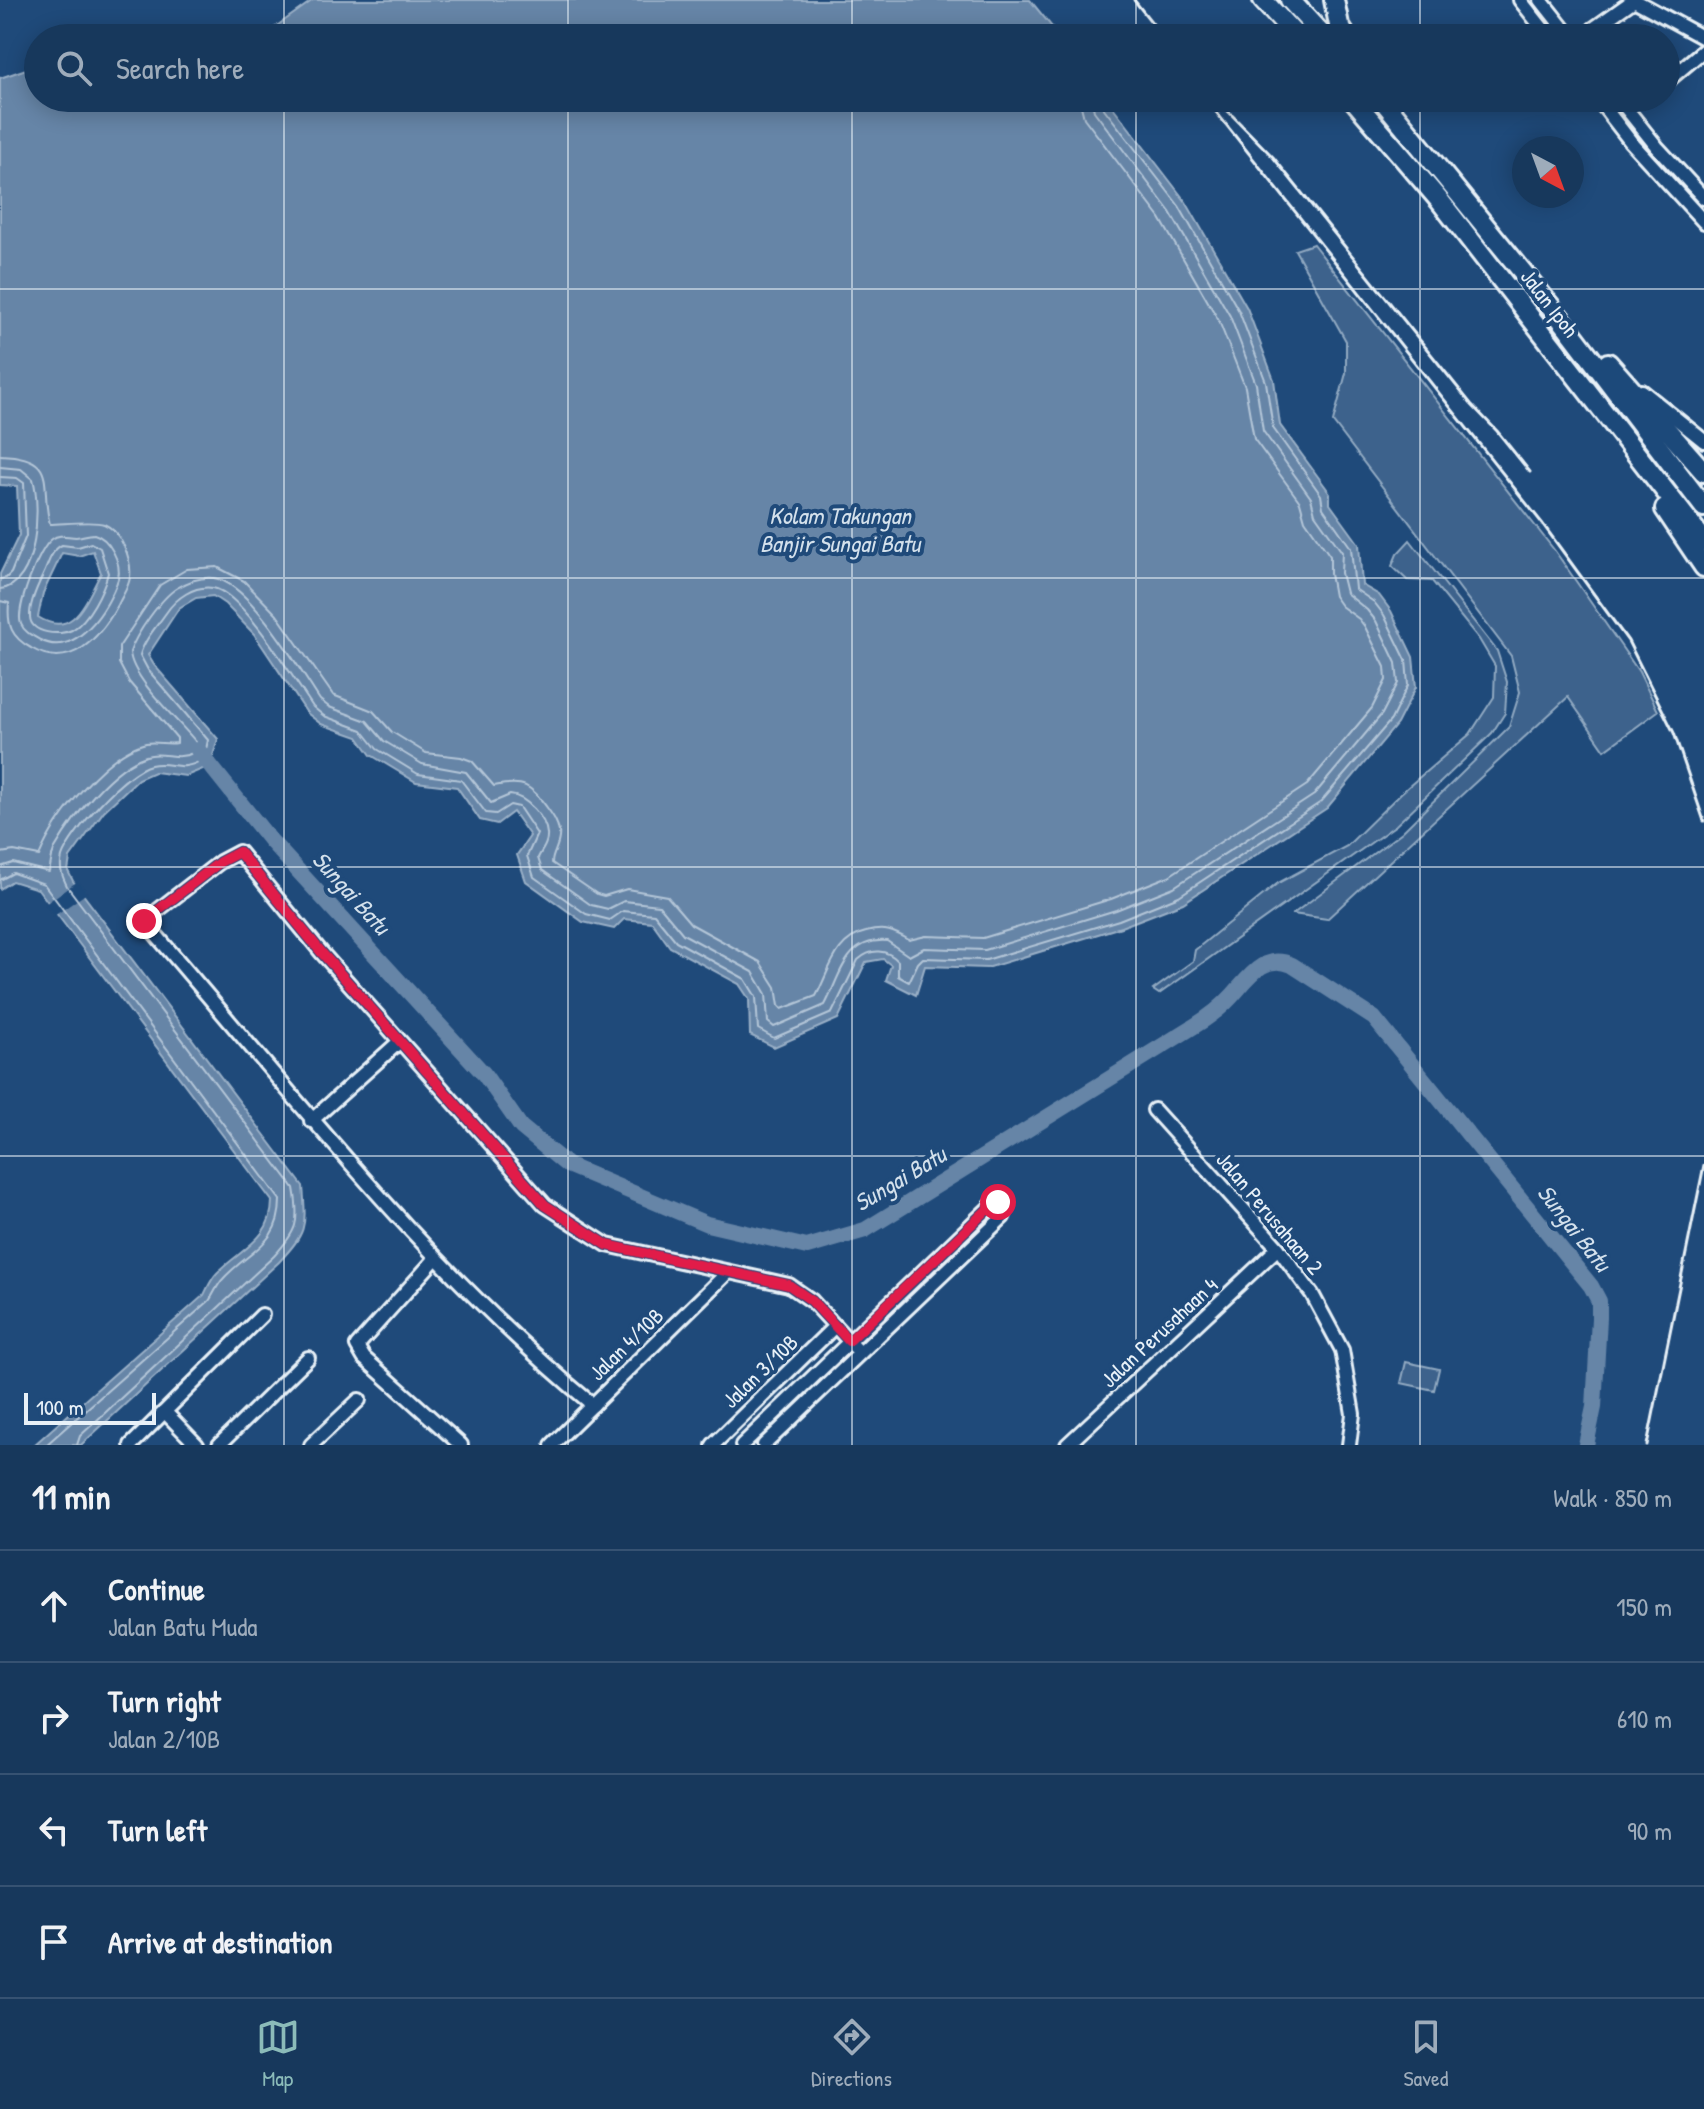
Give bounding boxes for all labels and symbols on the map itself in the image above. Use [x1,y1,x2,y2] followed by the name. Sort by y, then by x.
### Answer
[1512,136,1584,208] north arrow
[1514,263,1586,343] street label: Jalan Ipoh
[760,499,922,560] water label: Kolam Takungan Banjir Sungai Batu
[305,844,399,943] water label: Sungai Batu
[126,903,162,939] route end
[848,1137,954,1219] water label: Sungai Batu
[1210,1145,1331,1281] street label: Jalan Perusahaan 2
[1530,1177,1620,1280] water label: Sungai Batu
[980,1184,1016,1220] route start
[1094,1270,1224,1394] street label: Jalan Perusahaan 4
[582,1301,670,1387] street label: Jalan 4/10B
[716,1327,804,1415] street label: Jalan 3/10B
[24,1389,156,1425] scale bar

